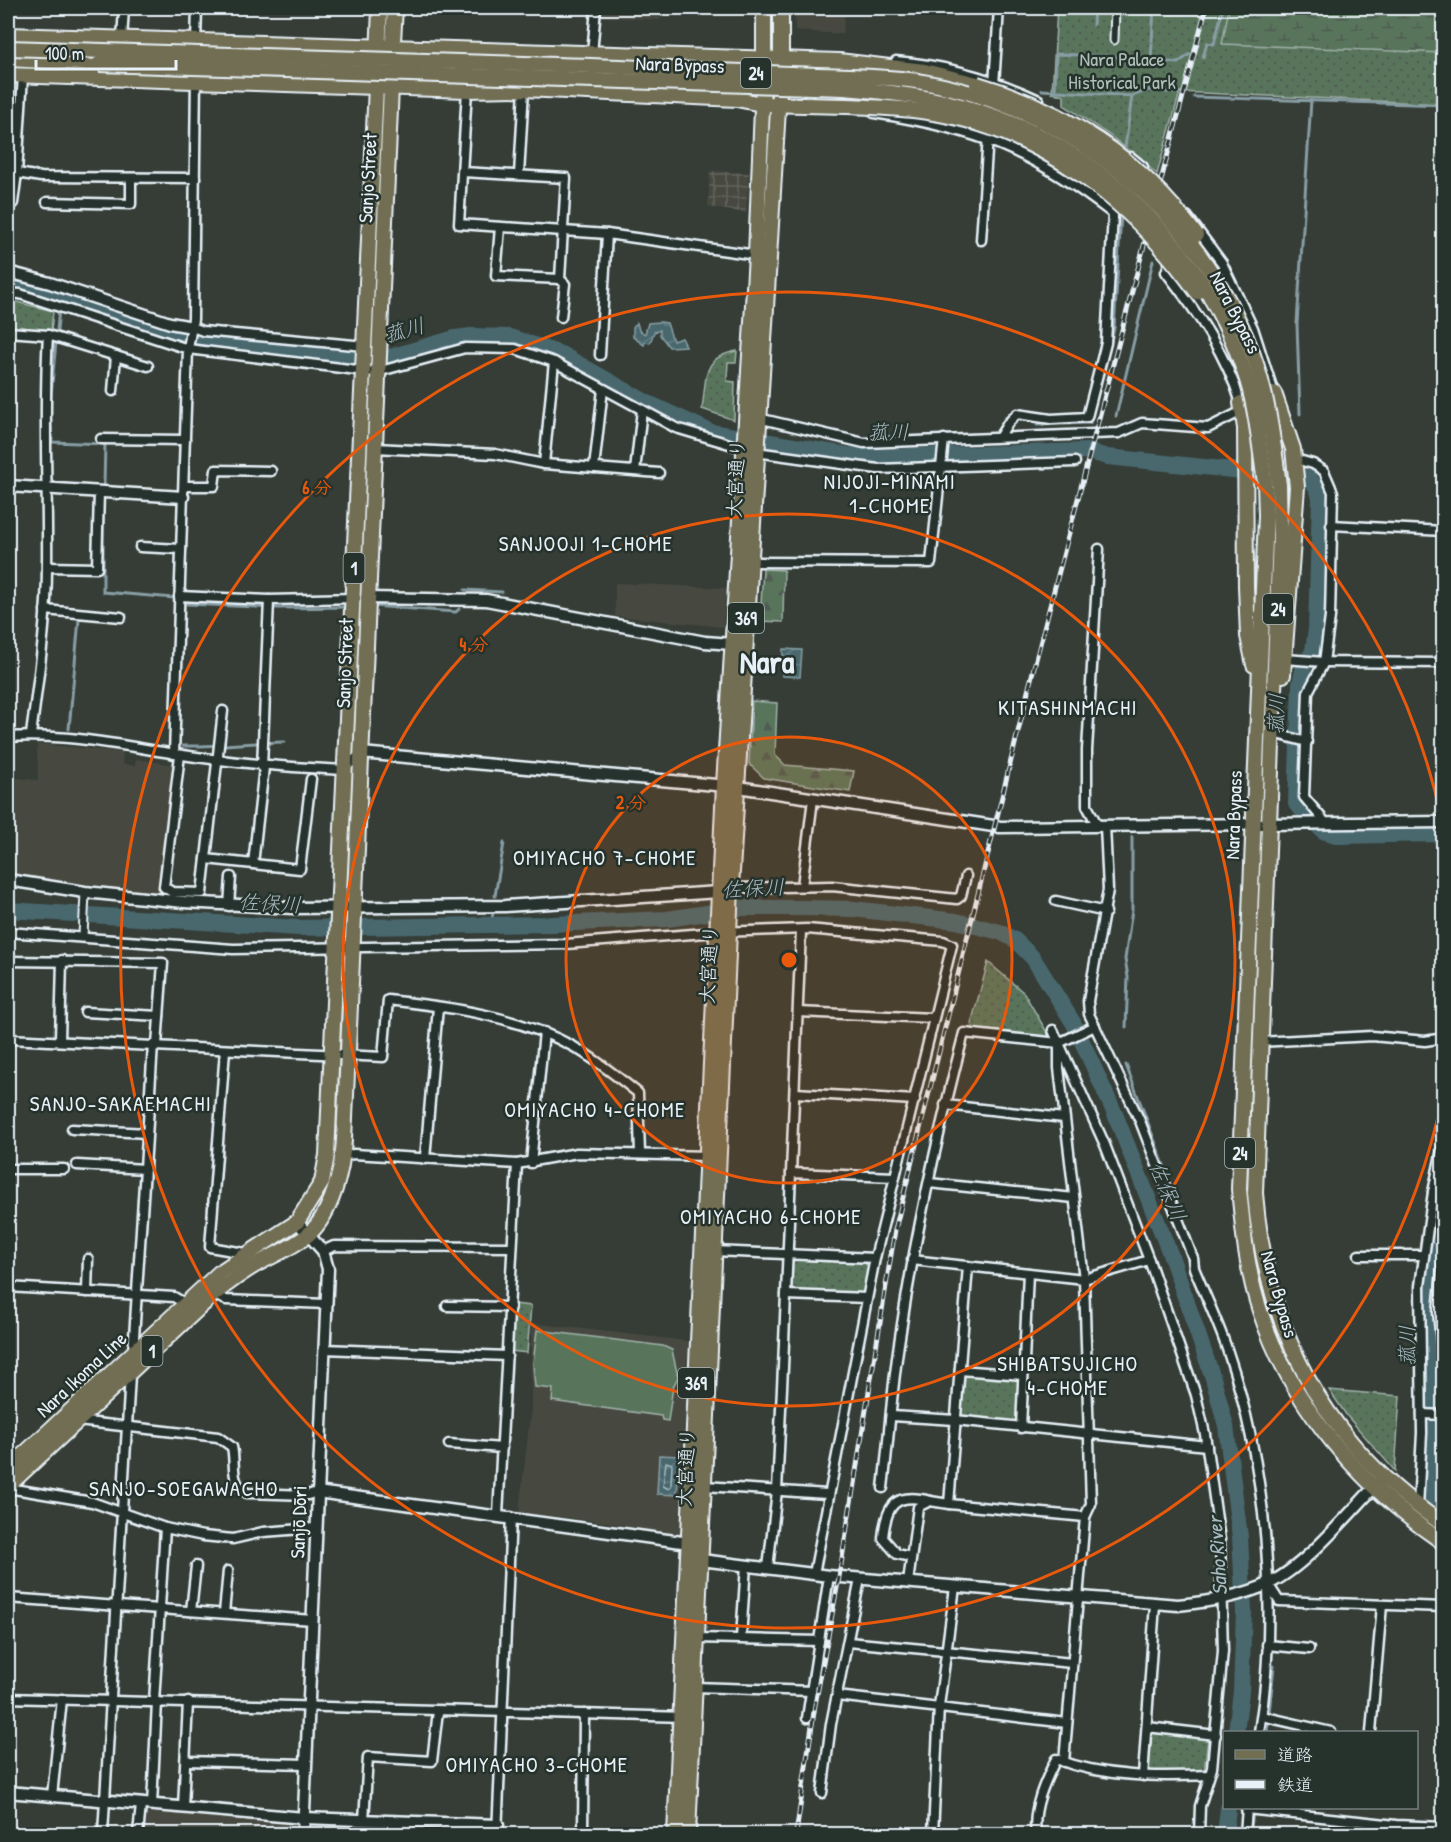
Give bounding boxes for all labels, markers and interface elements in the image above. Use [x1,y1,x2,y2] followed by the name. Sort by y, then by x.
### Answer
[36,33,176,71] scale bar
[45,41,84,66] text: 100 m
[1068,45,1176,95] park label: Nara Palace Historical Park
[635,49,725,79] street label: Nara Bypass
[741,58,771,88] road number: 24
[351,131,383,224] street label: Sanjo Street
[1204,266,1268,358] street label: Nara Bypass
[380,310,428,350] water label: 菰川
[867,417,909,447] water label: 菰川
[719,437,751,519] street label: 大宮通り
[824,467,956,520] district label: NIJOJI-MINAMI 1-CHOME
[302,475,332,500] text: 6 分
[499,529,673,558] district label: SANJOOJI 1-CHOME
[344,553,364,583] road number: 1
[1263,594,1293,624] road number: 24
[728,603,764,633] road number: 369
[329,616,359,708] street label: Sanjo Street
[460,632,488,657] text: 4 分
[740,640,795,683] district label: Nara
[998,693,1138,722] district label: KITASHINMACHI
[1261,693,1291,735] water label: 菰川
[1218,770,1248,860] street label: Nara Bypass
[616,790,646,815] text: 2 分
[513,843,697,872] district label: OMIYACHO 7-CHOME
[721,872,785,904] water label: 佐保川
[238,887,302,919] water label: 佐保川
[692,923,724,1005] street label: 大宮通り
[779,950,799,970] centre of rings
[30,1089,212,1118] district label: SANJO-SAKAEMACHI
[504,1095,686,1124] district label: OMIYACHO 4-CHOME
[1225,1138,1255,1168] road number: 24
[1142,1156,1194,1226] water label: 佐保川
[680,1202,862,1231] district label: OMIYACHO 6-CHOME
[1255,1247,1305,1341] street label: Nara Bypass
[30,1325,132,1423] street label: Nara Ikoma Line
[1392,1325,1422,1367] water label: 菰川
[142,1336,162,1366] road number: 1
[997,1349,1139,1402] district label: SHIBATSUJICHO 4-CHOME
[678,1368,714,1398] road number: 369
[669,1426,701,1508] street label: 大宮通り
[89,1474,279,1503] district label: SANJO-SOEGAWACHO
[283,1485,313,1559] street label: Sanjō Dōri
[1200,1513,1234,1596] water label: Saho River
[1223,1731,1418,1809] legend
[1277,1742,1313,1767] text: 道路
[445,1750,629,1779] district label: OMIYACHO 3-CHOME
[1277,1772,1313,1797] text: 鉄道

